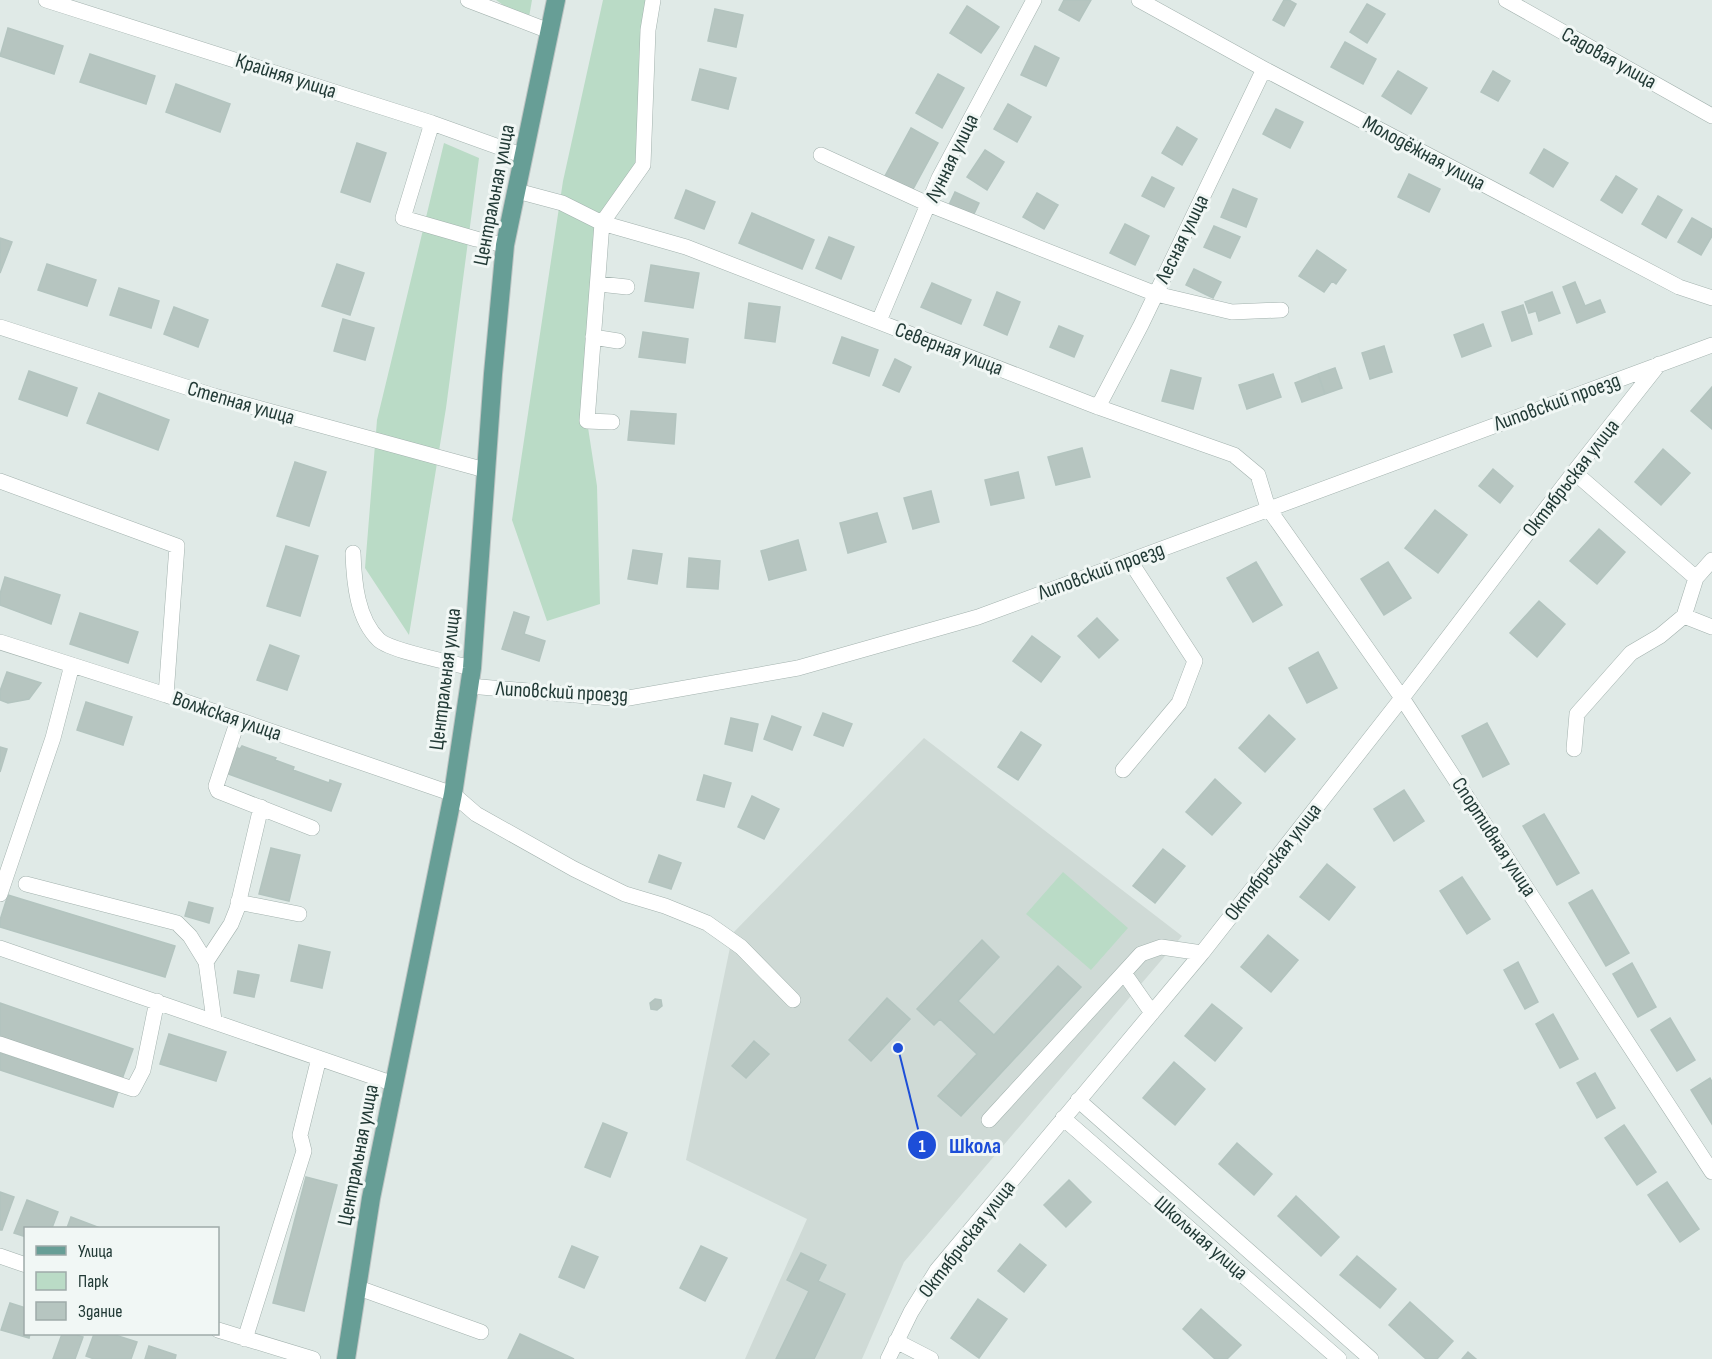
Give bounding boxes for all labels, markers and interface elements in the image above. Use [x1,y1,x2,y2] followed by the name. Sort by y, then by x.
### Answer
[1557,22,1661,94] street label: Садовая улица
[232,48,340,104] street label: Крайняя улица
[920,110,984,207] street label: Лунная улица
[1358,110,1490,196] street label: Молодёжная улица
[468,122,520,268] street label: Центральная улица
[1149,191,1214,288] street label: Лесная улица
[891,317,1007,381] street label: Северная улица
[1490,368,1624,437] street label: Липовский проезд
[184,376,298,430] street label: Степная улица
[1517,414,1625,542] street label: Октябрьская улица
[1034,537,1168,606] street label: Липовский проезд
[424,607,466,751] street label: Центральная улица
[494,676,629,708] street label: Липовский проезд
[169,686,285,746] street label: Волжская улица
[1446,773,1542,901] street label: Спортивная улица
[1219,798,1327,926] street label: Октябрьская улица
[332,1082,384,1228] street label: Центральная улица
[907,1125,1013,1165] callout: Школа
[949,1133,1001,1160] text: Школа
[918,1136,926,1157] text: 1
[913,1175,1021,1303] street label: Октябрьская улица
[1149,1191,1253,1285] street label: Школьная улица
[24,1227,219,1335] legend
[78,1241,113,1262] text: Улица
[78,1271,109,1292] text: Парк
[78,1301,123,1322] text: Здание

